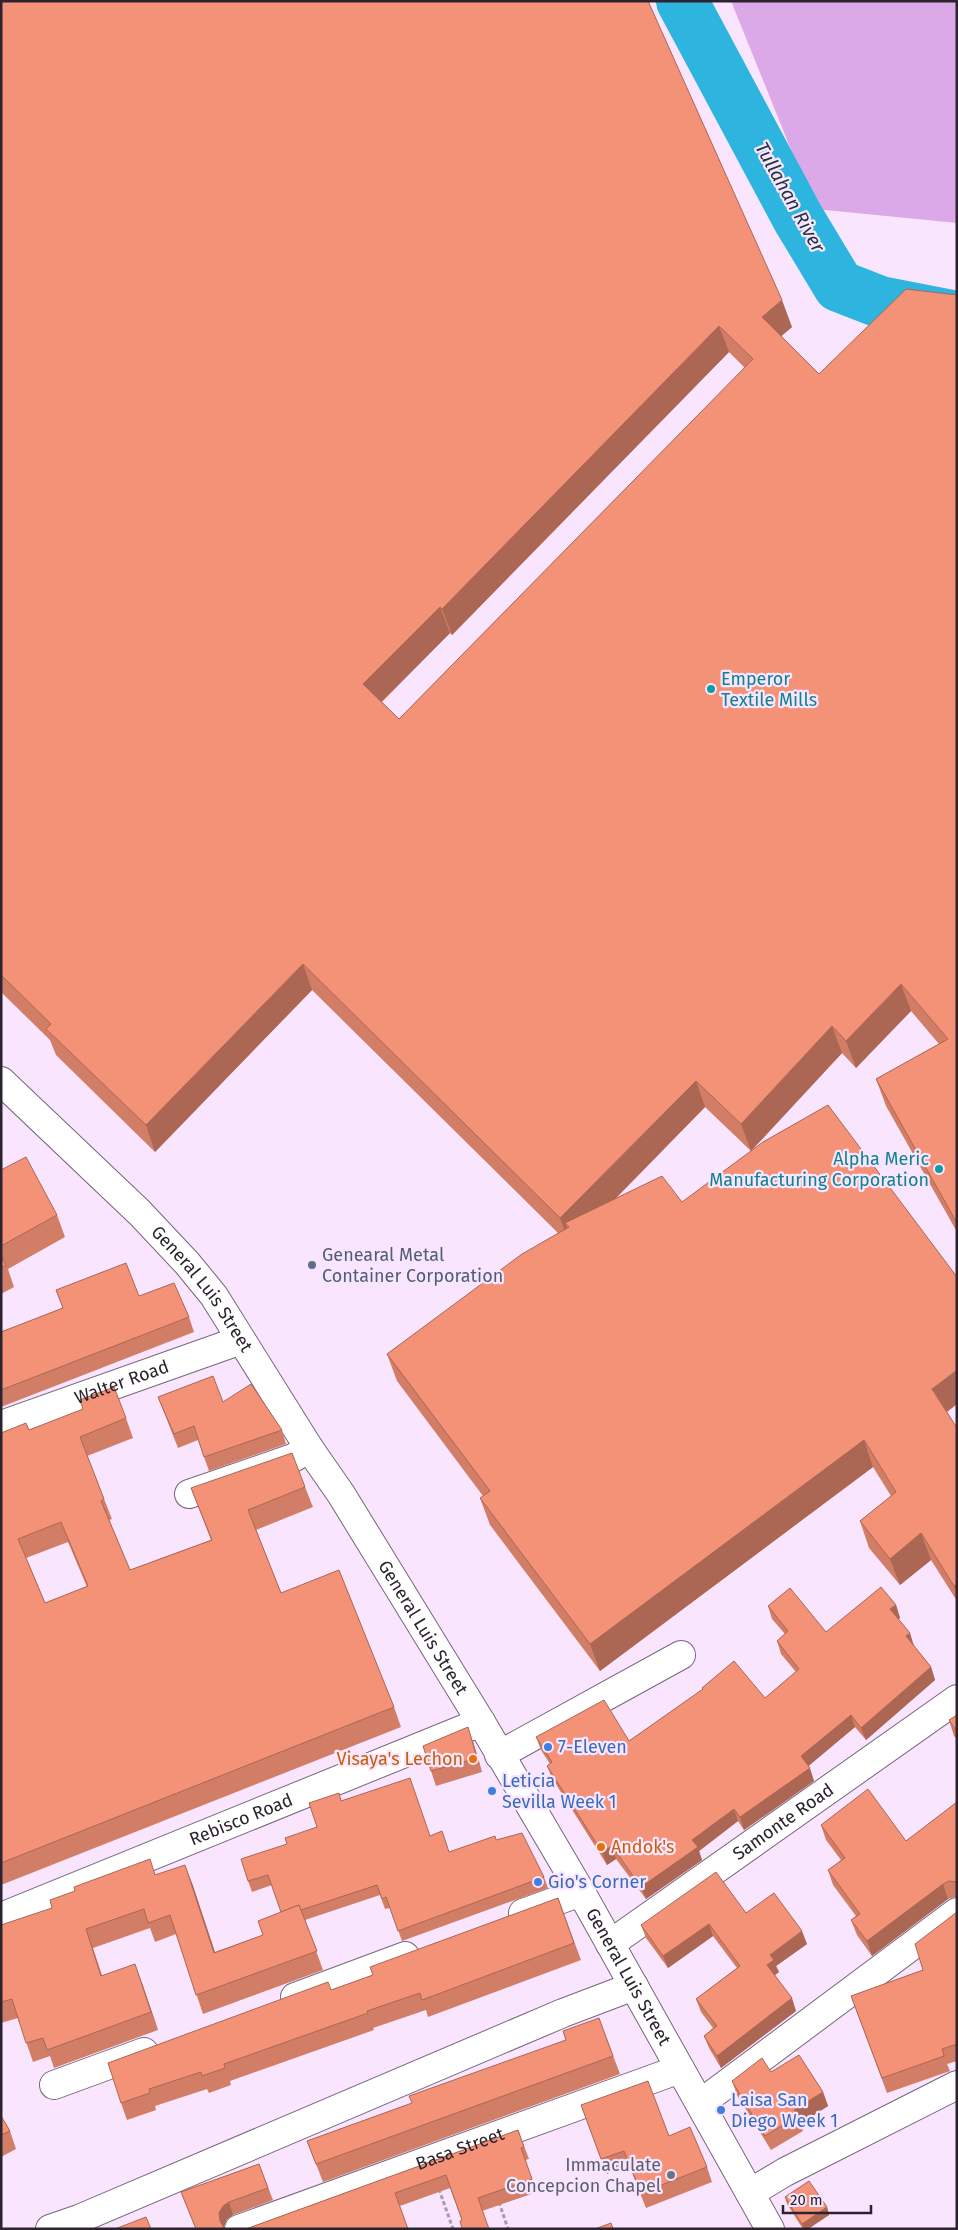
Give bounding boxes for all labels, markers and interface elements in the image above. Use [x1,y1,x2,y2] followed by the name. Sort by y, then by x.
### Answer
[750,138,830,257] water label: Tullahan River
[721,668,817,711] place label: Emperor Textile Mills
[705,683,717,695] marker: Emperor Textile Mills
[709,1148,929,1191] place label: Alpha Meric Manufacturing Corporation
[933,1163,945,1175] marker: Alpha Meric Manufacturing Corporation
[147,1221,258,1357] street label: General Luis Street
[322,1244,503,1287] place label: Genearal Metal Container Corporation
[306,1259,318,1271] marker: Genearal Metal Container Corporation
[72,1355,172,1409] street label: Walter Road
[373,1556,473,1699] street label: General Luis Street
[558,1736,627,1758] place label: 7-Eleven
[542,1741,554,1753] marker: 7-Eleven
[337,1748,463,1770] place label: Visaya's Lechon
[467,1753,479,1765] marker: Visaya's Lechon
[502,1770,617,1813] place label: Leticia Sevilla Week 1
[728,1779,838,1865] street label: Samonte Road
[486,1785,498,1797] marker: Leticia Sevilla Week 1
[186,1789,296,1850] street label: Rebisco Road
[611,1836,675,1858] place label: Andok's
[595,1841,607,1853] marker: Andok's
[548,1871,646,1893] place label: Gio's Corner
[532,1876,544,1888] marker: Gio's Corner
[581,1904,676,2050] street label: General Luis Street
[731,2089,838,2132] place label: Laisa San Diego Week 1
[715,2104,727,2116] marker: Laisa San Diego Week 1
[413,2123,507,2175] street label: Basa Street
[506,2154,661,2197] place label: Immaculate Concepcion Chapel
[665,2169,677,2181] marker: Immaculate Concepcion Chapel
[783,2182,870,2214] scale bar
[790,2191,823,2209] text: 20 m

